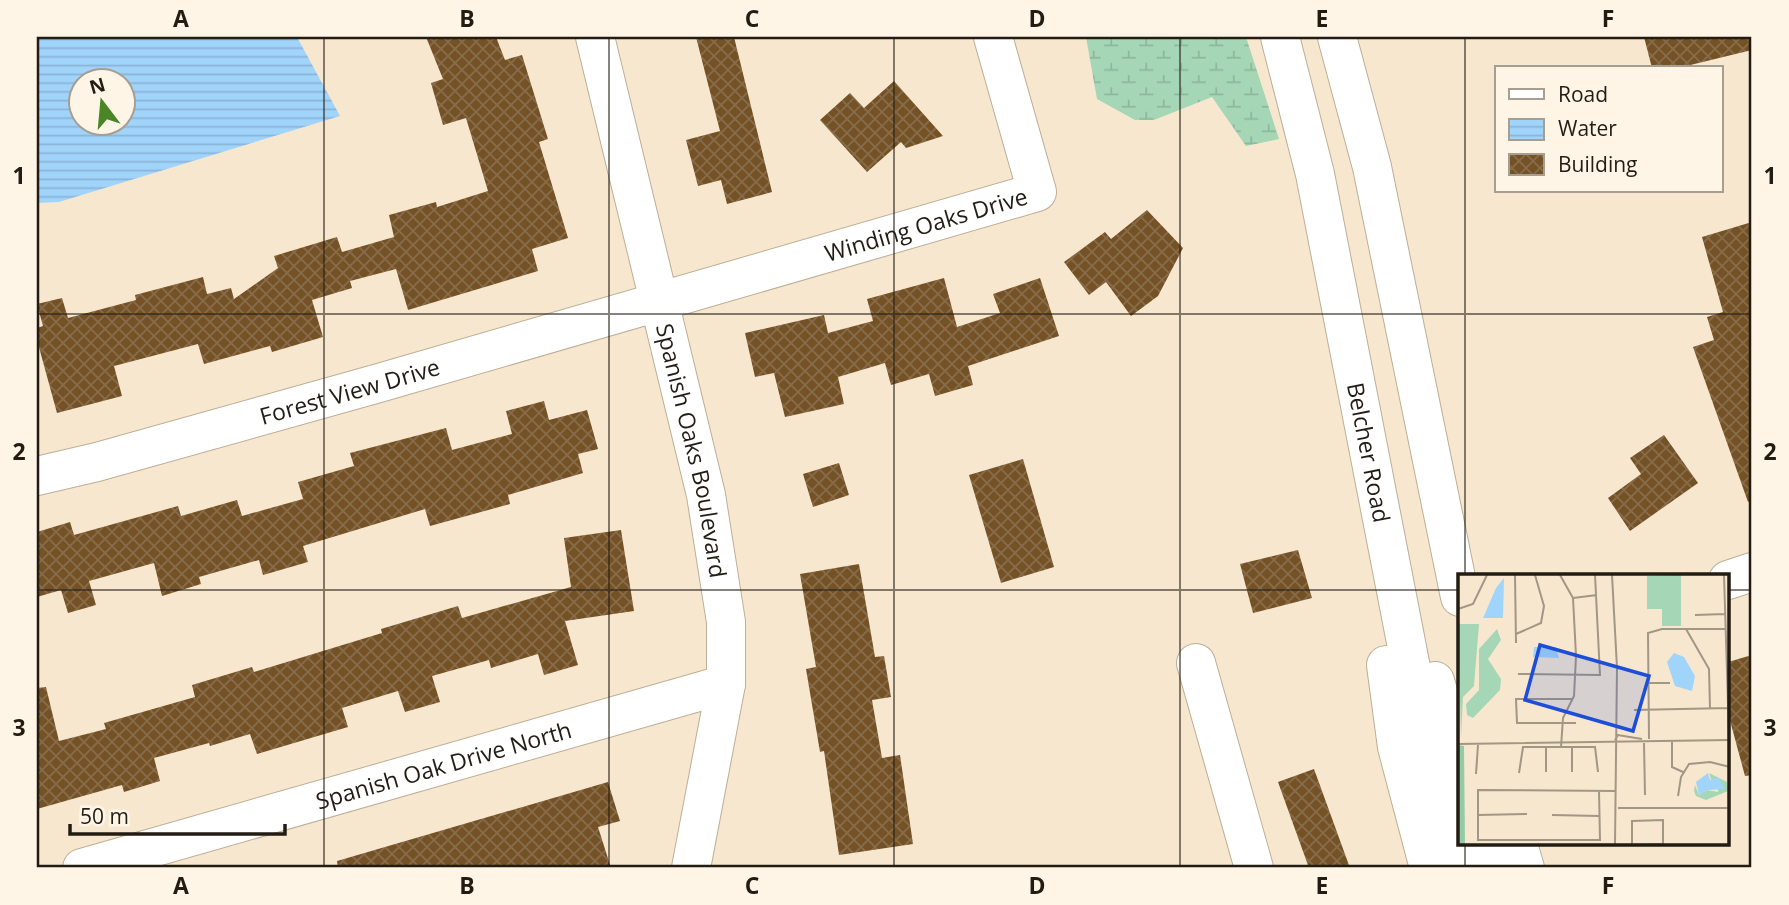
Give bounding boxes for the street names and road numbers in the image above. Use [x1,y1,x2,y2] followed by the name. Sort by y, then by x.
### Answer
[821,180,1031,269] street label: Winding Oaks Drive
[649,320,735,580] street label: Spanish Oaks Boulevard
[256,350,443,432] street label: Forest View Drive
[1340,380,1398,525] street label: Belcher Road
[312,713,575,816] street label: Spanish Oak Drive North

